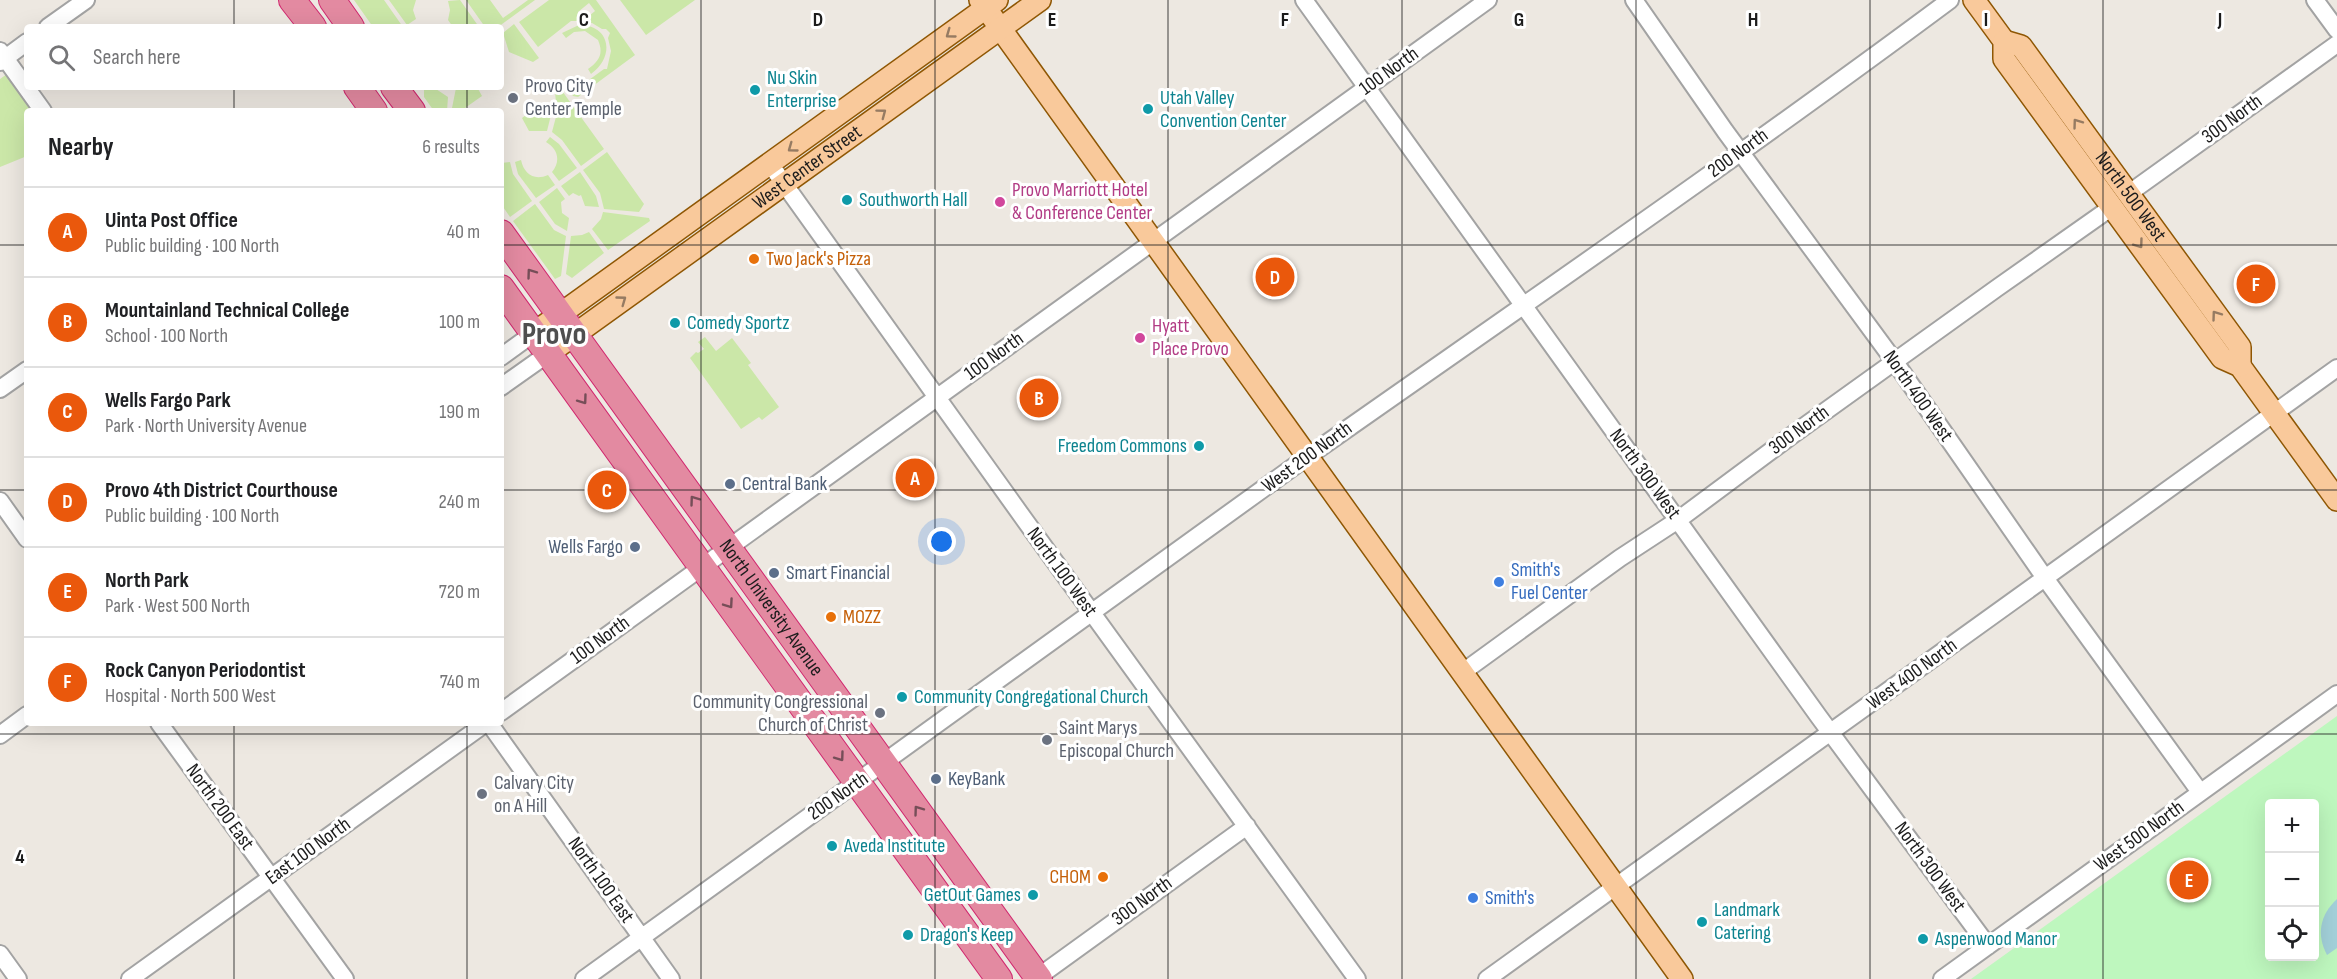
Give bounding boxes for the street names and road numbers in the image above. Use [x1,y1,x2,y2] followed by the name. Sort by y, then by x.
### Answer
[1355,42,1423,100] street label: 100 North
[2197,89,2267,149] street label: 300 North
[748,120,866,215] street label: West Center Street
[1703,123,1773,183] street label: 200 North
[2090,147,2171,246] street label: North 500 West
[960,327,1028,385] street label: 100 North
[1878,346,1958,446] street label: North 400 West
[1764,400,1834,460] street label: 300 North
[1257,416,1357,498] street label: West 200 North
[1604,424,1686,524] street label: North 300 West
[1022,523,1102,621] street label: North 100 West
[714,535,829,681] street label: North University Avenue
[566,611,634,669] street label: 100 North
[1862,633,1962,715] street label: West 400 North
[181,759,259,855] street label: North 200 East
[803,767,873,825] street label: 200 North
[2089,795,2189,877] street label: West 500 North
[261,812,355,890] street label: East 100 North
[1889,817,1971,917] street label: North 300 West
[563,832,639,928] street label: North 100 East
[1107,871,1177,931] street label: 300 North

